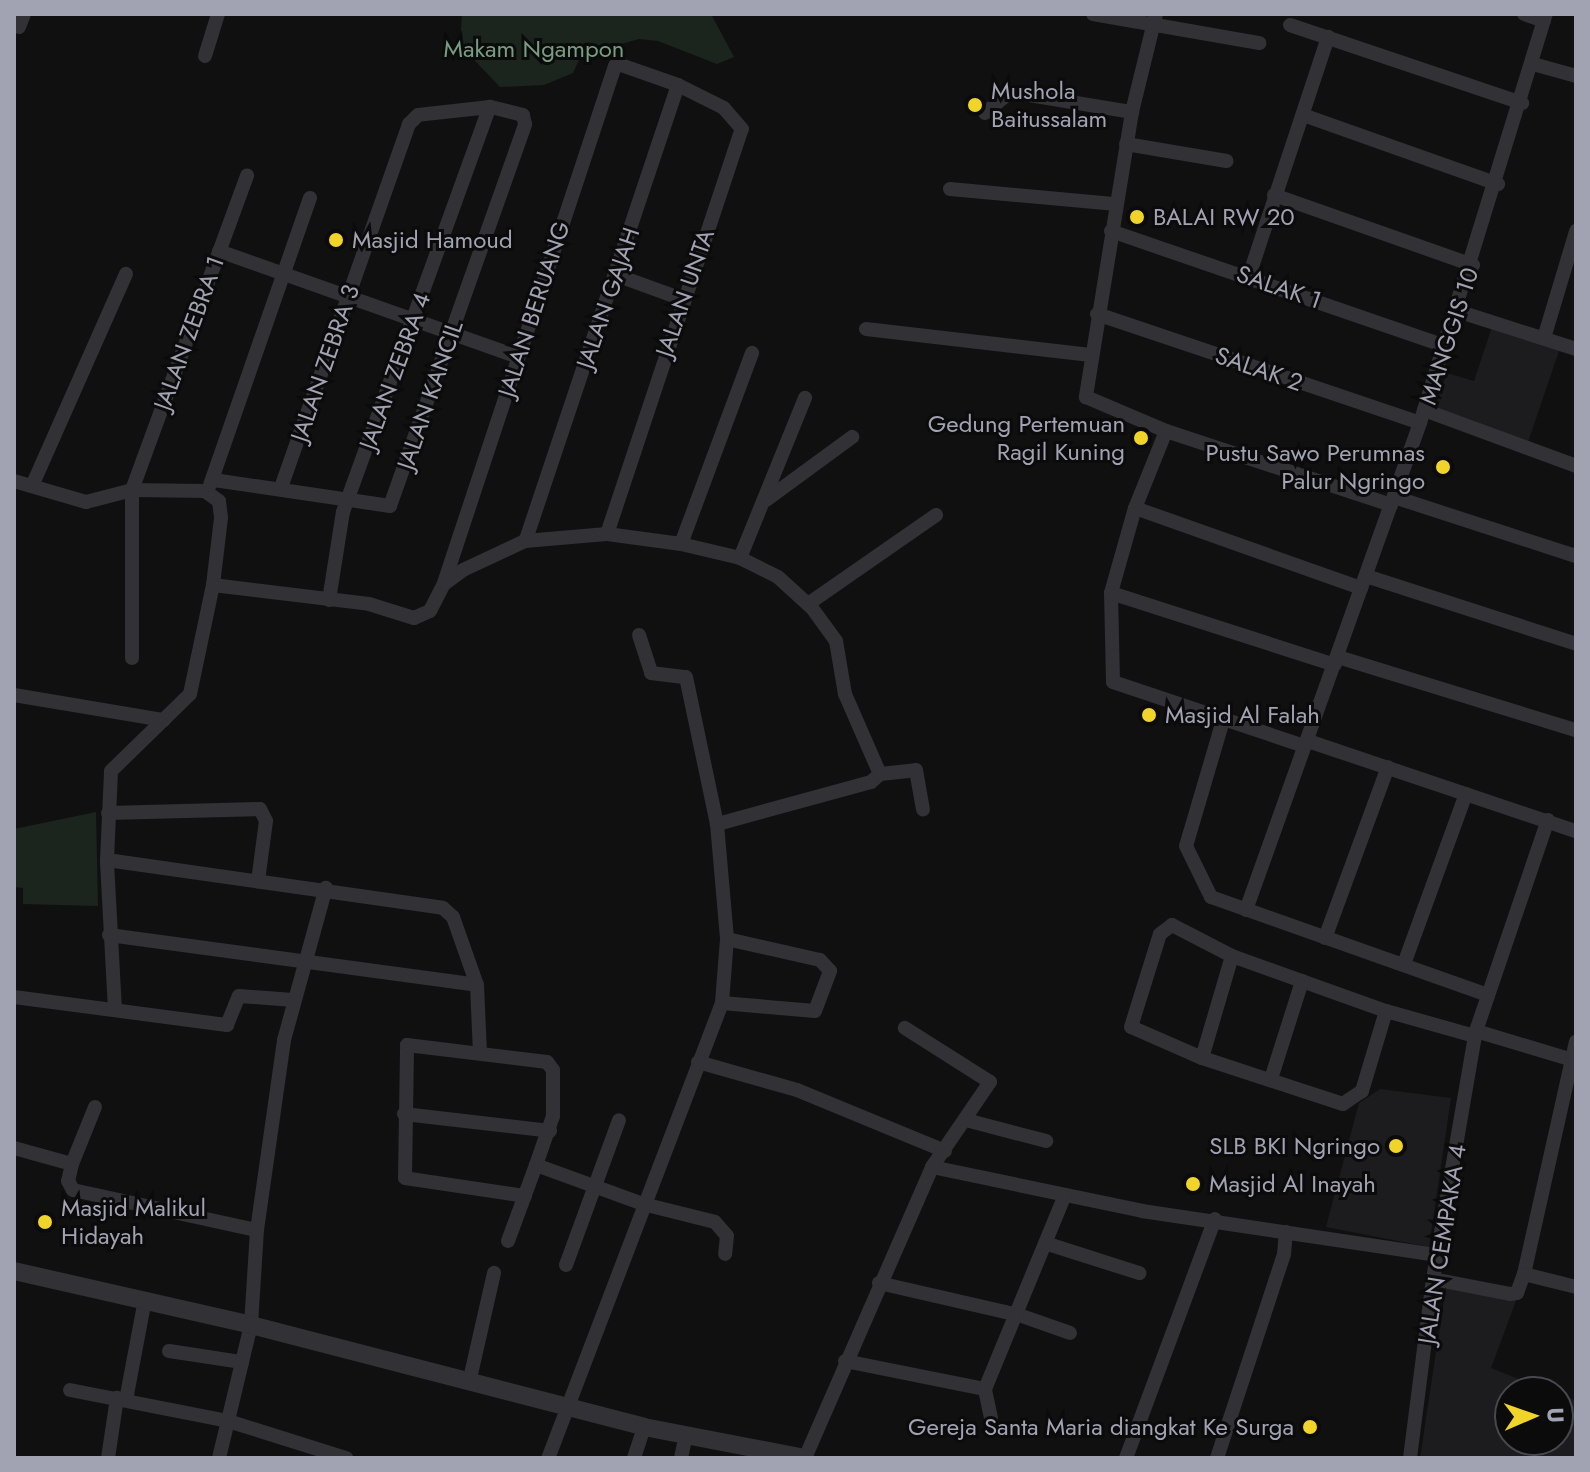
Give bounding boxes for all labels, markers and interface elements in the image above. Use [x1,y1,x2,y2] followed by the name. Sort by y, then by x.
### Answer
[444,35,624,63] park label: Makam Ngampon
[991,77,1107,133] place label: Mushola Baitussalam
[966,96,984,114] marker: Mushola Baitussalam
[1153,203,1295,231] place label: BALAI RW 20
[1128,208,1146,226] marker: BALAI RW 20
[492,218,576,400] street label: JALAN BERUANG
[570,224,646,372] street label: JALAN GAJAH
[650,225,720,361] street label: JALAN UNTA
[352,226,513,254] place label: Masjid Hamoud
[327,231,345,249] marker: Masjid Hamoud
[148,252,230,414] street label: JALAN ZEBRA 1
[1233,259,1325,315] street label: SALAK 1
[1413,264,1485,408] street label: MANGGIS 10
[285,281,365,445] street label: JALAN ZEBRA 3
[353,289,437,453] street label: JALAN ZEBRA 4
[391,317,469,473] street label: JALAN KANCIL
[1211,341,1307,397] street label: SALAK 2
[928,410,1125,466] place label: Gedung Pertemuan Ragil Kuning
[1132,429,1150,447] marker: Gedung Pertemuan Ragil Kuning
[1205,439,1425,495] place label: Pustu Sawo Perumnas Palur Ngringo
[1432,456,1454,478] marker: Pustu Sawo Perumnas Palur Ngringo
[1165,701,1320,729] place label: Masjid Al Falah
[1140,706,1158,724] marker: Masjid Al Falah
[1209,1132,1380,1160] place label: SLB BKI Ngringo
[1387,1137,1405,1155] marker: SLB BKI Ngringo
[1412,1142,1472,1346] street label: JALAN CEMPAKA 4
[1209,1170,1376,1198] place label: Masjid Al Inayah
[1184,1175,1202,1193] marker: Masjid Al Inayah
[61,1194,206,1250] place label: Masjid Malikul Hidayah
[36,1213,54,1231] marker: Masjid Malikul Hidayah
[1494,1376,1574,1456] north arrow
[1540,1407,1572,1424] text: U
[908,1413,1294,1441] place label: Gereja Santa Maria diangkat Ke Surga
[1301,1418,1319,1436] marker: Gereja Santa Maria diangkat Ke Surga

